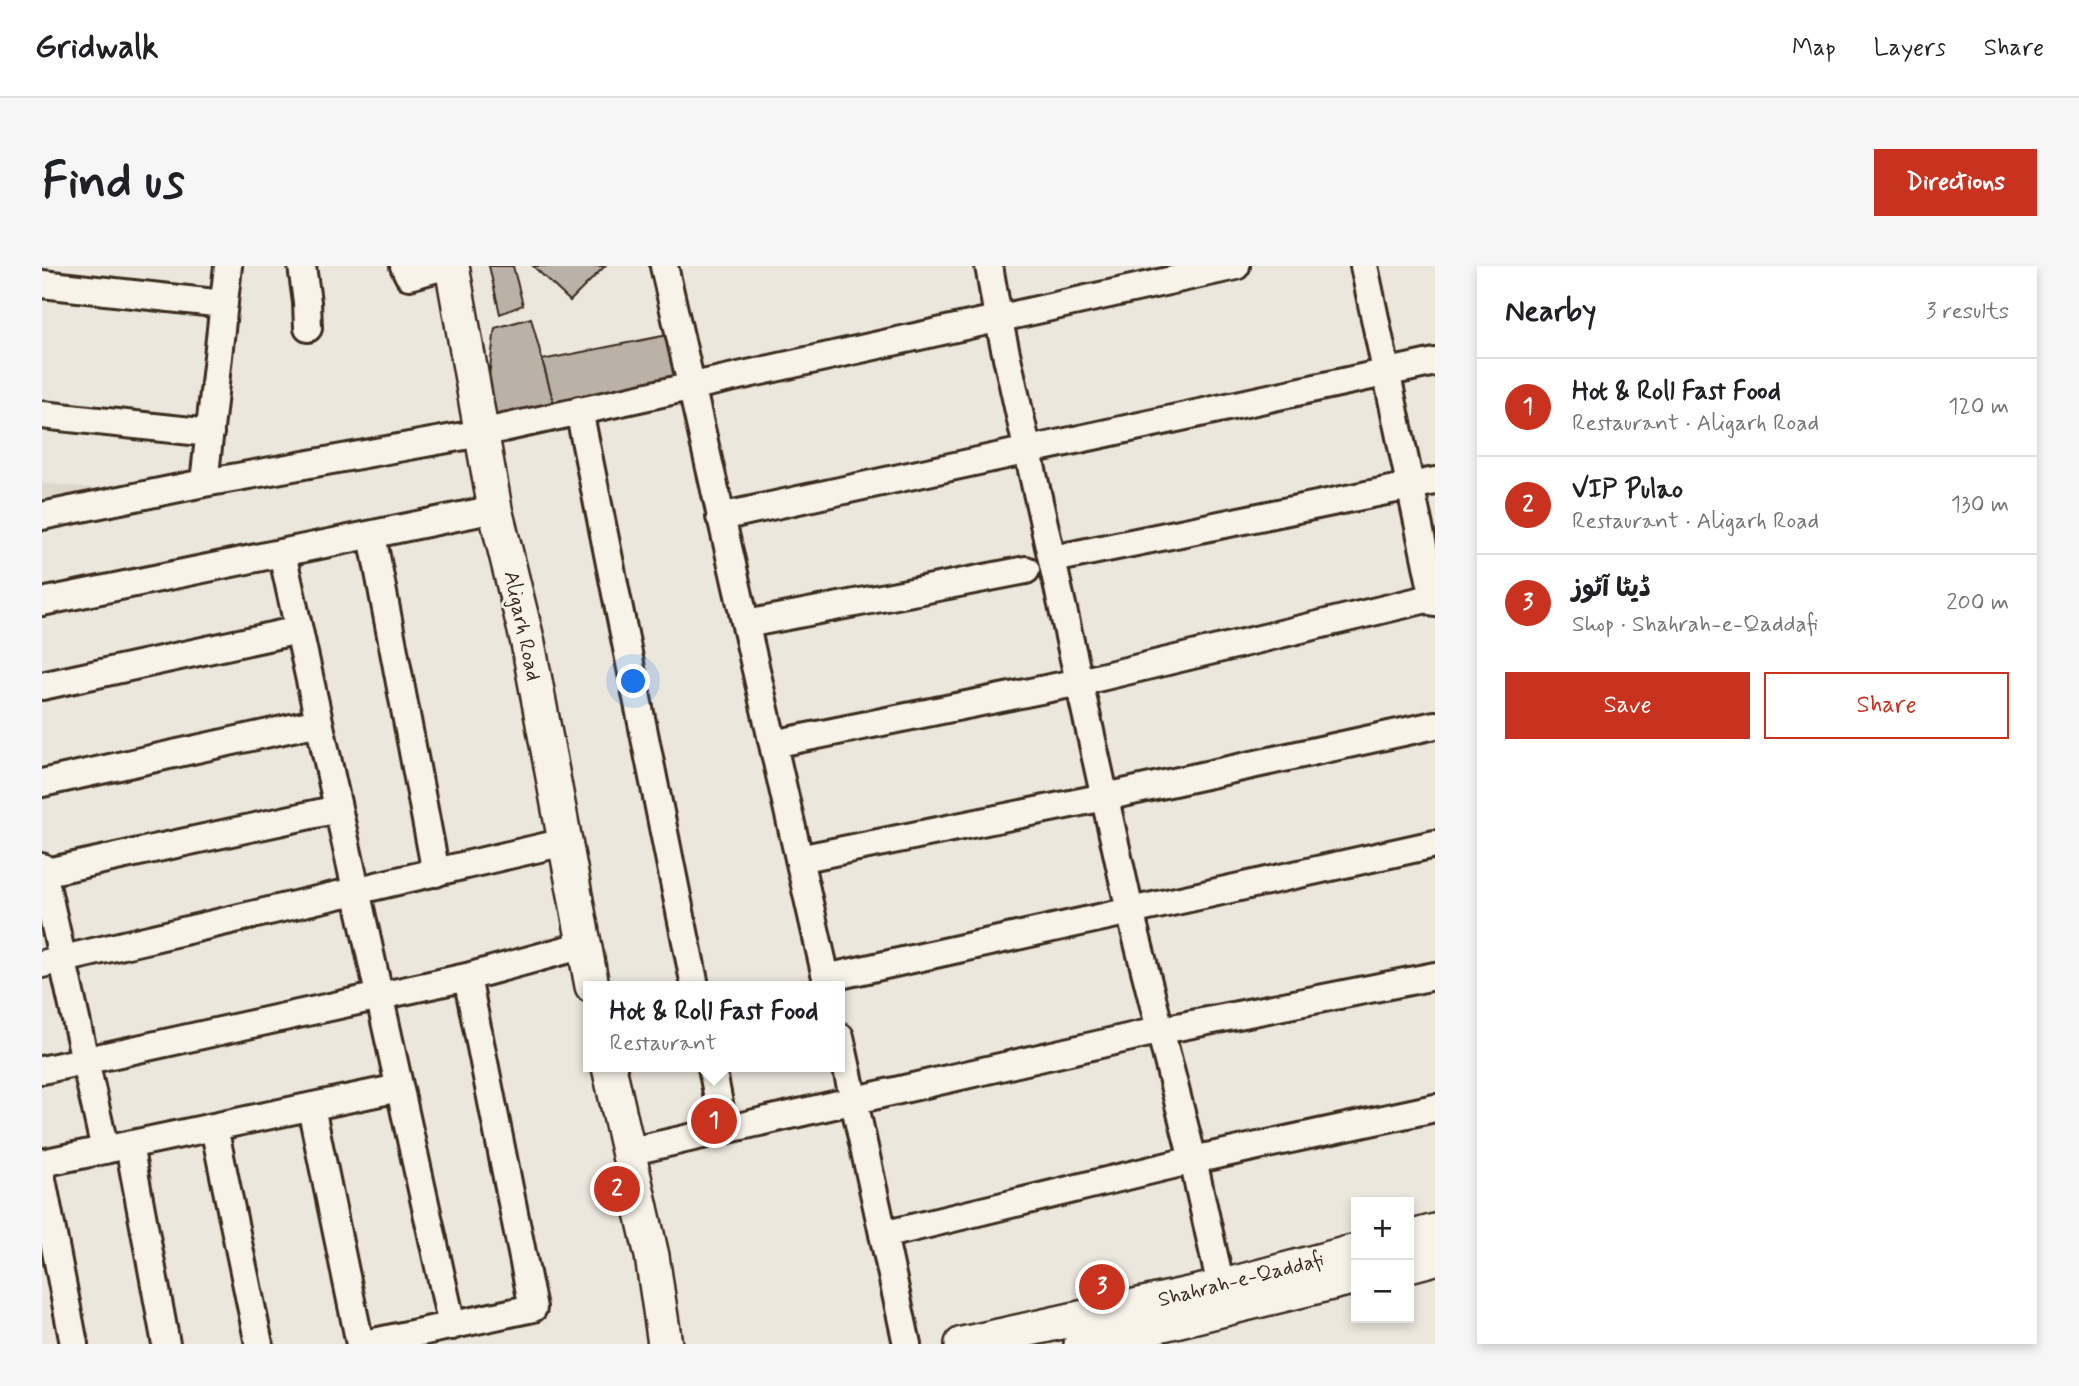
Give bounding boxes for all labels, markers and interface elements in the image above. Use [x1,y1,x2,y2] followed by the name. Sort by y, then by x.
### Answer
[35,26,159,70] text: Gridwalk
[1792,33,1836,64] text: Map
[1874,33,1946,64] text: Layers
[1984,33,2044,64] text: Share
[1874,149,2037,216] button: Directions
[42,150,185,215] text: Find us
[1505,292,1596,331] text: Nearby
[1926,297,2009,327] text: 3 results
[1572,375,1781,409] text: Hot & Roll Fast Food
[1523,392,1533,422] text: 1
[1948,392,2009,422] text: 120 m
[1572,409,1819,439] text: Restaurant · Aligarh Road
[1572,473,1683,507] text: VIP Pulao
[1522,490,1534,520] text: 2
[1951,490,2009,520] text: 130 m
[1572,507,1819,537] text: Restaurant · Aligarh Road
[497,568,547,684] street label: Aligarh Road
[1572,572,1651,606] text: ڈیٹا آٹوز
[1523,588,1533,618] text: 3
[1946,588,2009,618] text: 200 m
[1572,610,1818,640] text: Shop · Shahrah-e-Qaddafi
[616,664,650,698] your location
[1505,672,1750,739] button: Save
[1764,672,2009,739] button: Share
[583,981,845,1072] popup
[610,995,818,1029] text: Hot & Roll Fast Food
[610,1029,717,1059] text: Restaurant
[691,1095,737,1147] pin: 1
[594,1163,640,1215] pin: 2
[1351,1197,1414,1323] map controls
[1351,1197,1414,1260] button: +
[1155,1246,1327,1314] street label: Shahrah-e-Qaddafi
[1351,1260,1414,1323] button: −
[1079,1261,1125,1313] pin: 3

